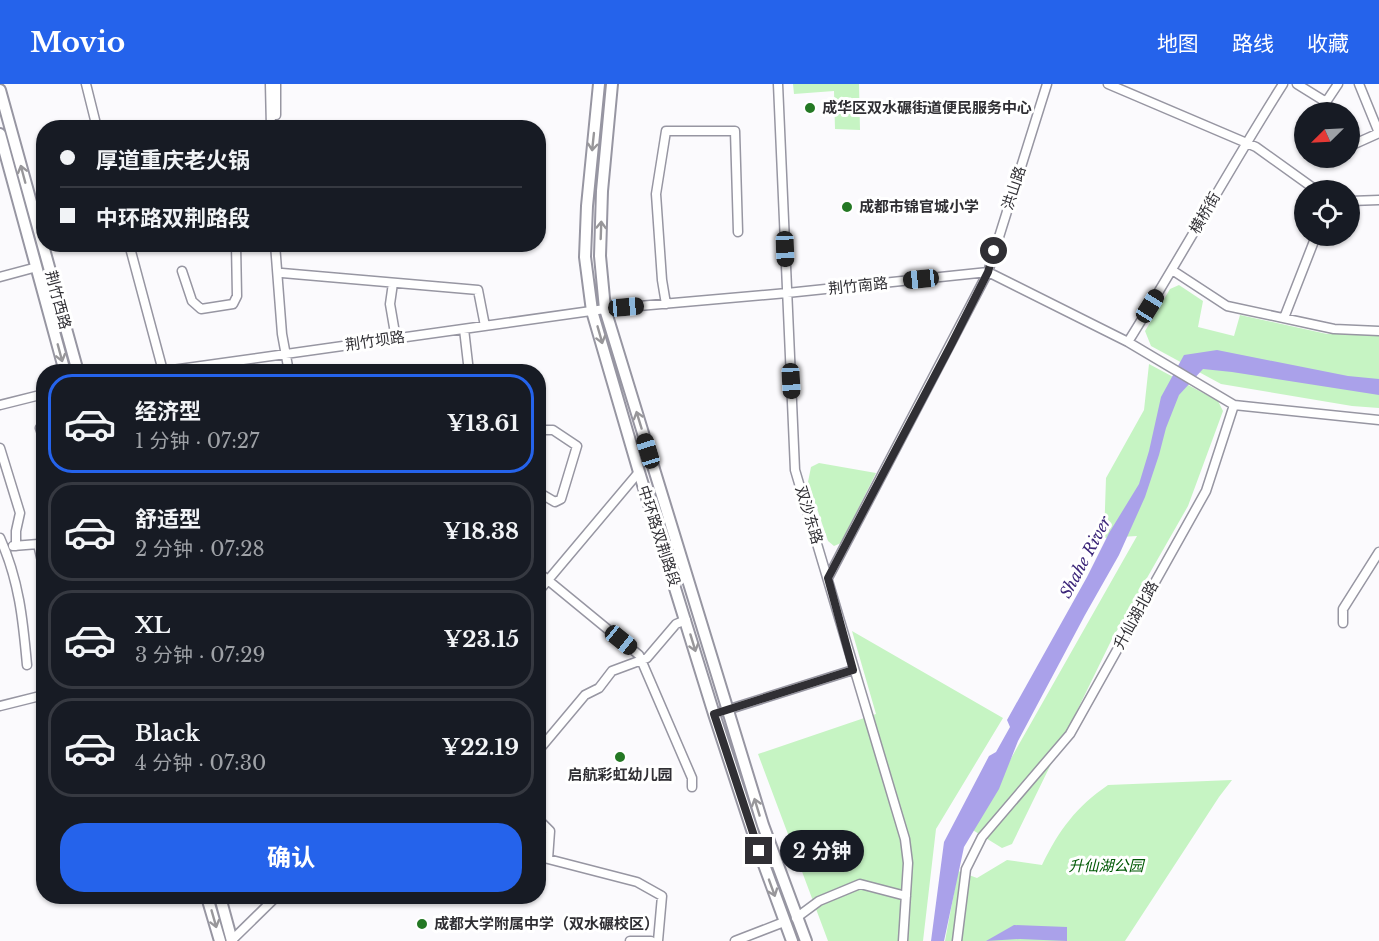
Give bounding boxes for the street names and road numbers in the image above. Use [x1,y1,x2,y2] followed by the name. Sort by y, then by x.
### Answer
[998,164,1030,212] street label: 洪山路
[1185,189,1224,237] street label: 横桥街
[42,268,75,331] street label: 荆竹西路
[827,273,889,298] street label: 荆竹南路
[344,327,406,354] street label: 荆竹坝路
[634,483,685,589] street label: 中环路双荆路段
[792,483,827,546] street label: 双沙东路
[1109,577,1162,652] street label: 升仙湖北路

